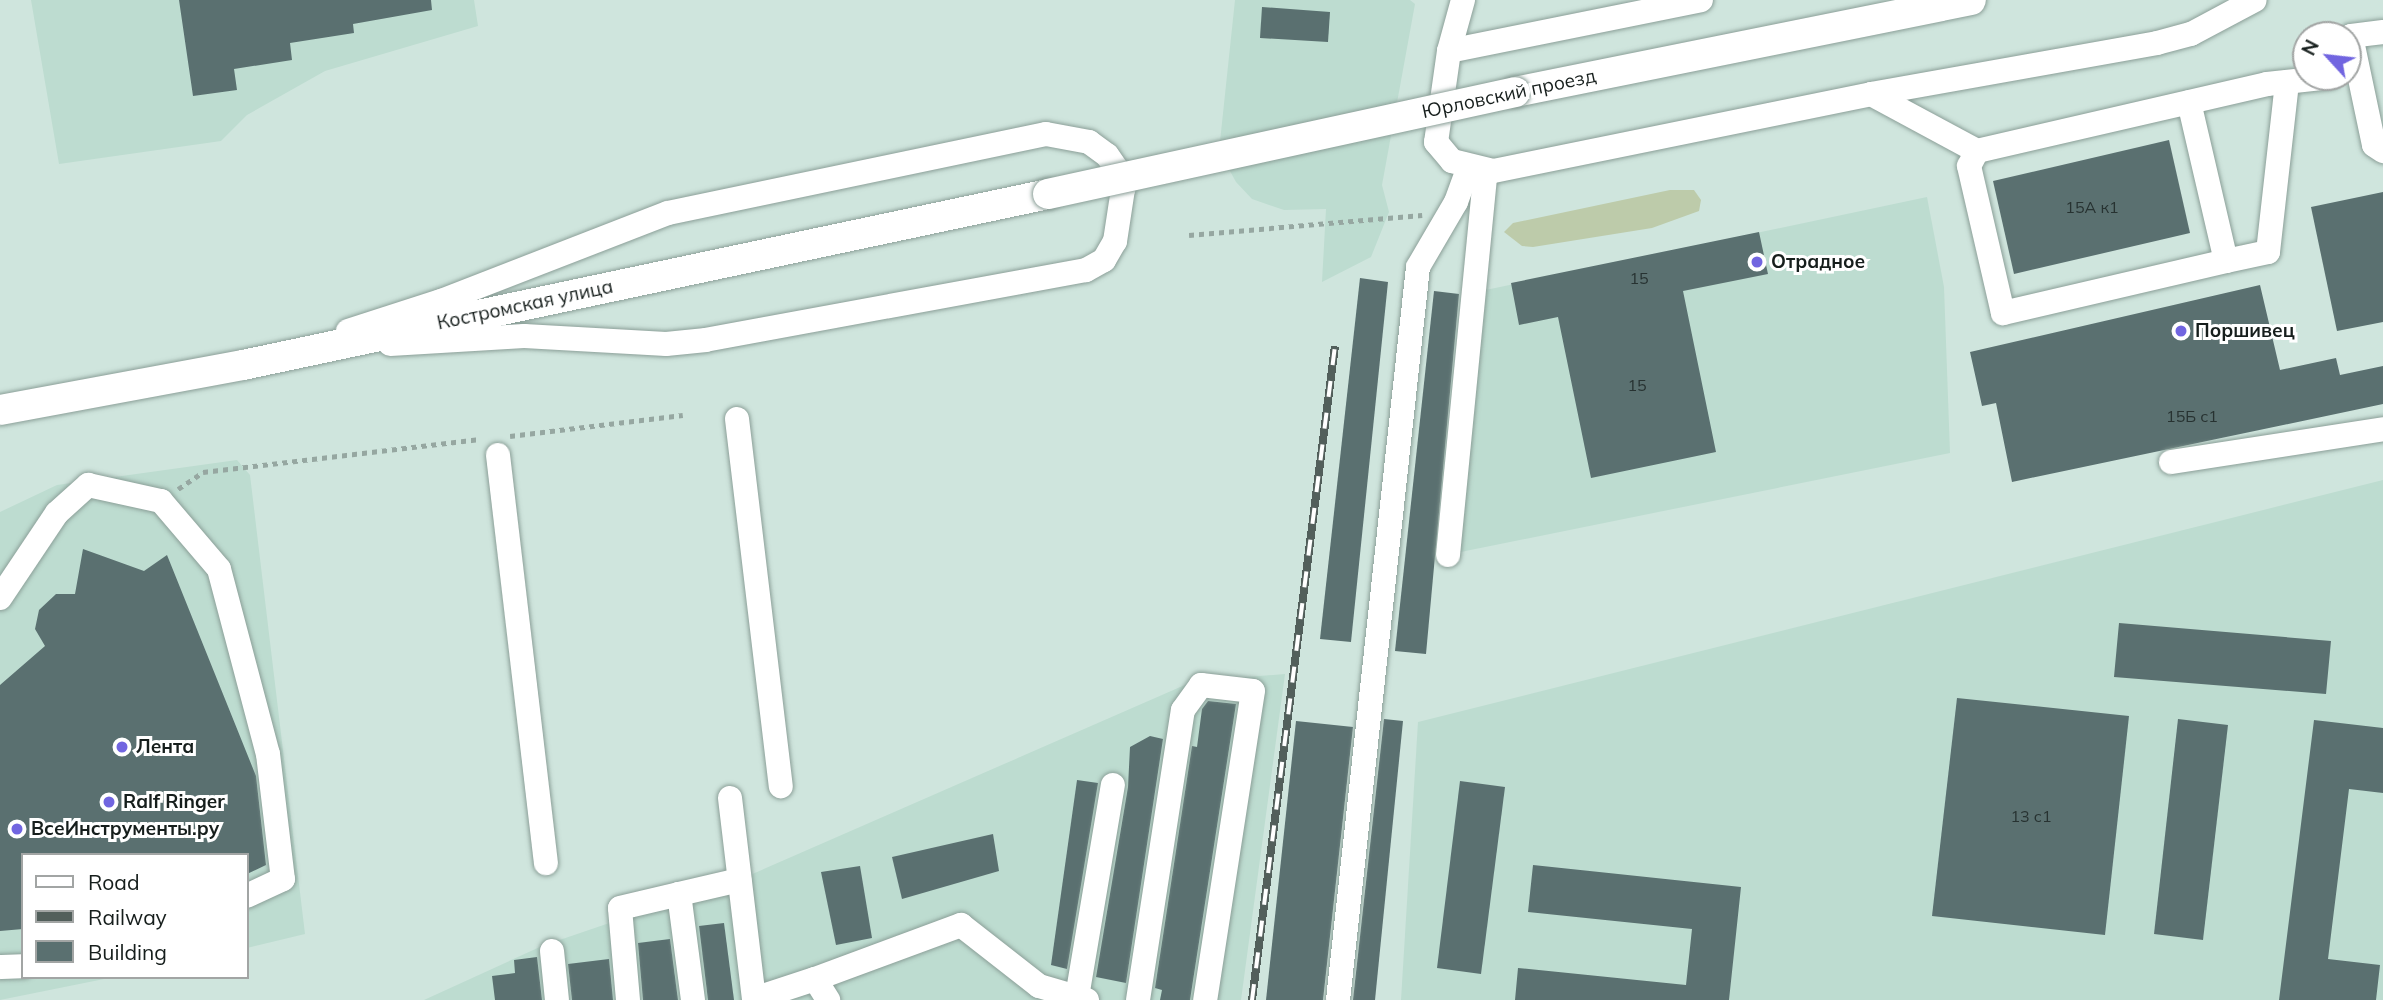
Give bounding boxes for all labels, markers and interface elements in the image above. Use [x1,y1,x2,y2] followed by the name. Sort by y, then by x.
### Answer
[2292,21,2362,91] north arrow
[2296,36,2324,59] text: N
[1420,64,1598,124] street label: Юрловский проезд
[2065,197,2119,217] house number: 15А к1
[1771,251,1865,273] place label: Отрадное
[1749,254,1765,270] marker: Отрадное
[1629,268,1649,288] house number: 15
[435,275,615,335] street label: Костромская улица
[2195,320,2295,342] place label: Поршивец
[2173,323,2189,339] marker: Поршивец
[1627,375,1647,395] house number: 15
[2166,406,2218,426] house number: 15Б с1
[136,736,194,758] place label: Лента
[114,739,130,755] marker: Лента
[123,791,225,813] place label: Ralf Ringer
[101,794,117,810] marker: Ralf Ringer
[2010,806,2052,826] house number: 13 с1
[31,818,219,840] place label: ВсеИнструменты.ру
[9,821,25,837] marker: ВсеИнструменты.ру
[21,853,248,979] legend
[88,869,139,895] text: Road
[88,904,167,930] text: Railway
[88,939,167,965] text: Building

